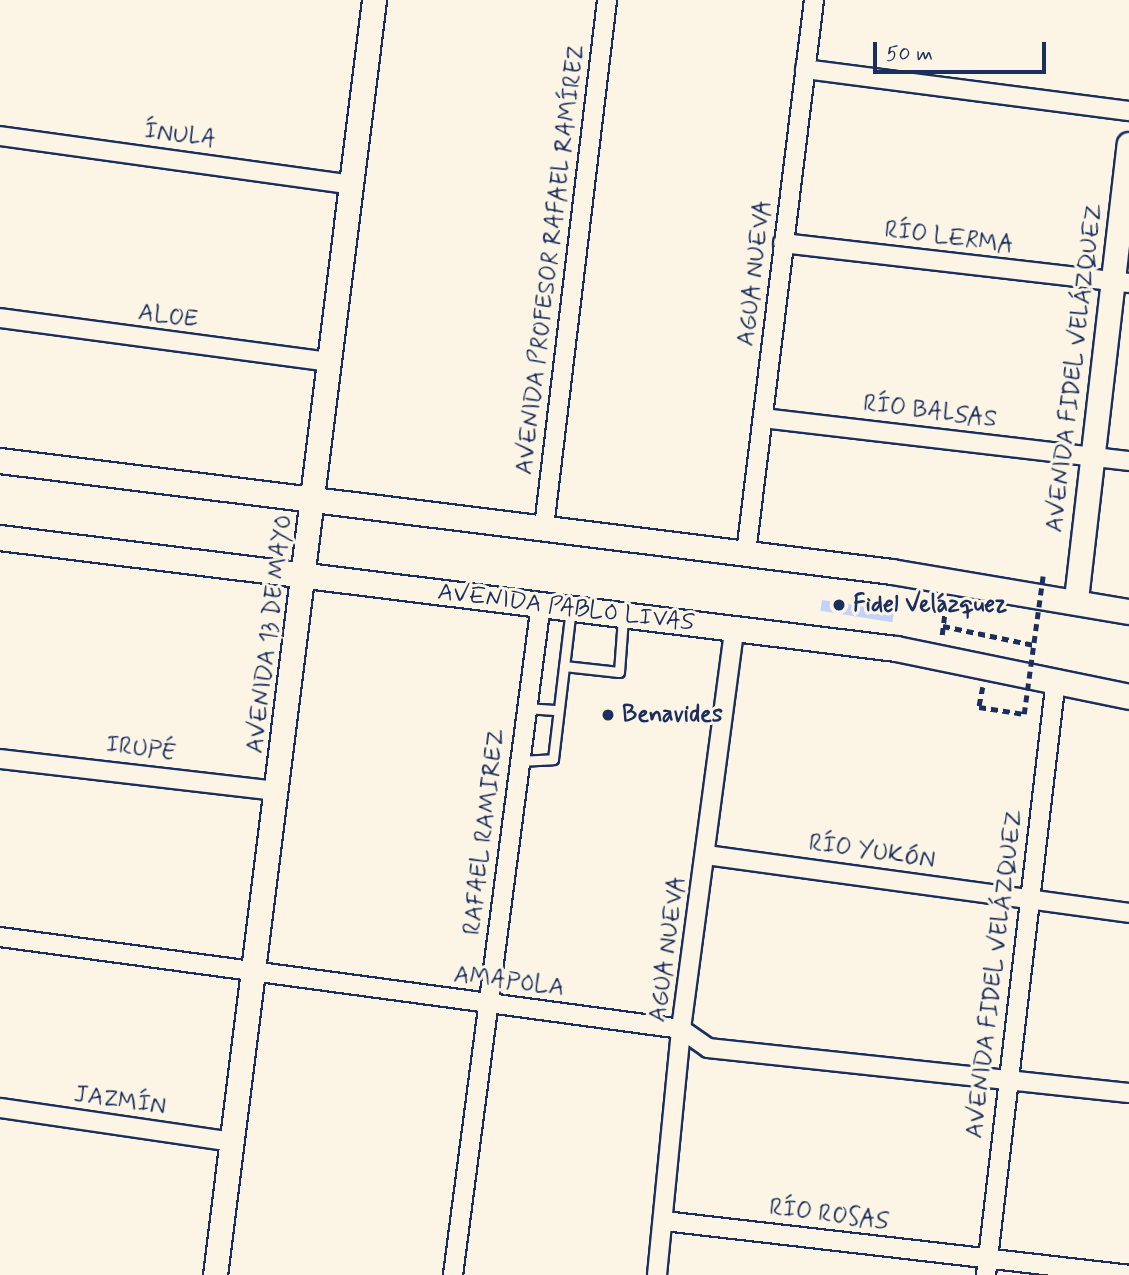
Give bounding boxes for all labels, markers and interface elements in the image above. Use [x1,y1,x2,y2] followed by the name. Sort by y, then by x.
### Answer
[877,28,1050,72] scale bar
[886,40,933,68] text: 50 m
[510,43,592,477] street label: AVENIDA PROFESOR RAFAEL RAMÍREZ
[142,117,218,155] street label: ÍNULA
[732,198,778,348] street label: AGUA NUEVA
[1040,201,1110,535] street label: AVENIDA FIDEL VELÁZQUEZ
[885,216,1013,260] street label: RÍO LERMA
[136,299,200,335] street label: ALOE
[861,390,999,434] street label: RÍO BALSAS
[241,513,299,755] street label: AVENIDA 13 DE MAYO
[435,578,697,638] street label: AVENIDA PABLO LIVAS
[853,591,1008,619] place label: Fidel Velázquez
[831,597,847,613] marker: Fidel Velázquez
[622,701,723,729] place label: Benavides
[600,707,616,723] marker: Benavides
[458,727,512,937] street label: RAFAEL RAMIREZ
[104,730,178,768] street label: IRUPÉ
[960,807,1030,1141] street label: AVENIDA FIDEL VELÁZQUEZ
[807,829,937,875] street label: RÍO YUKÓN
[643,874,693,1024] street label: AGUA NUEVA
[452,961,566,1003] street label: AMAPOLA
[72,1080,168,1122] street label: JAZMÍN
[768,1193,890,1237] street label: RÍO ROSAS

